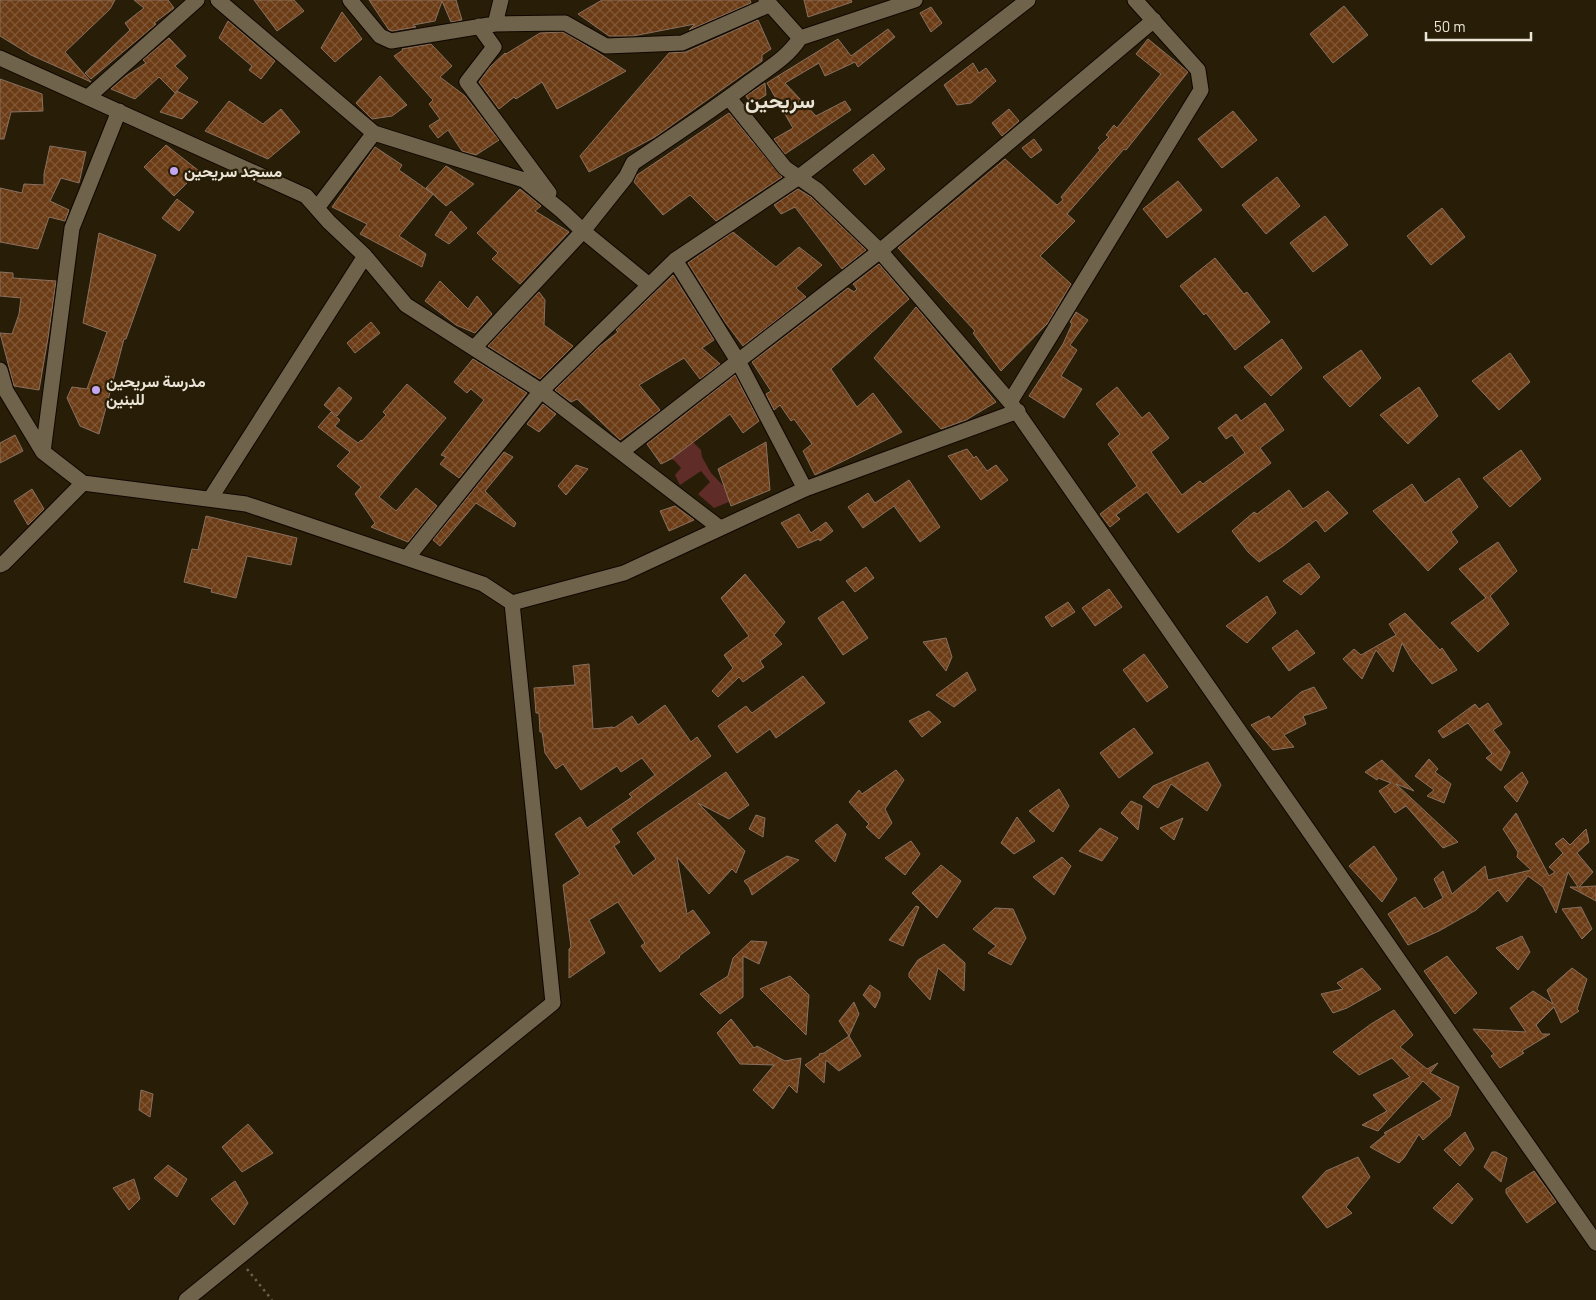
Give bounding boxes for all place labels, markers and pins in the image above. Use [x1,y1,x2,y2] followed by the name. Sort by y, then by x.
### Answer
[184,161,283,182] place label: مسجد سريحين
[168,165,180,177] marker: مسجد سريحين
[106,371,206,409] place label: مدرسة سريحين للبنين
[90,384,102,396] marker: مدرسة سريحين للبنين

